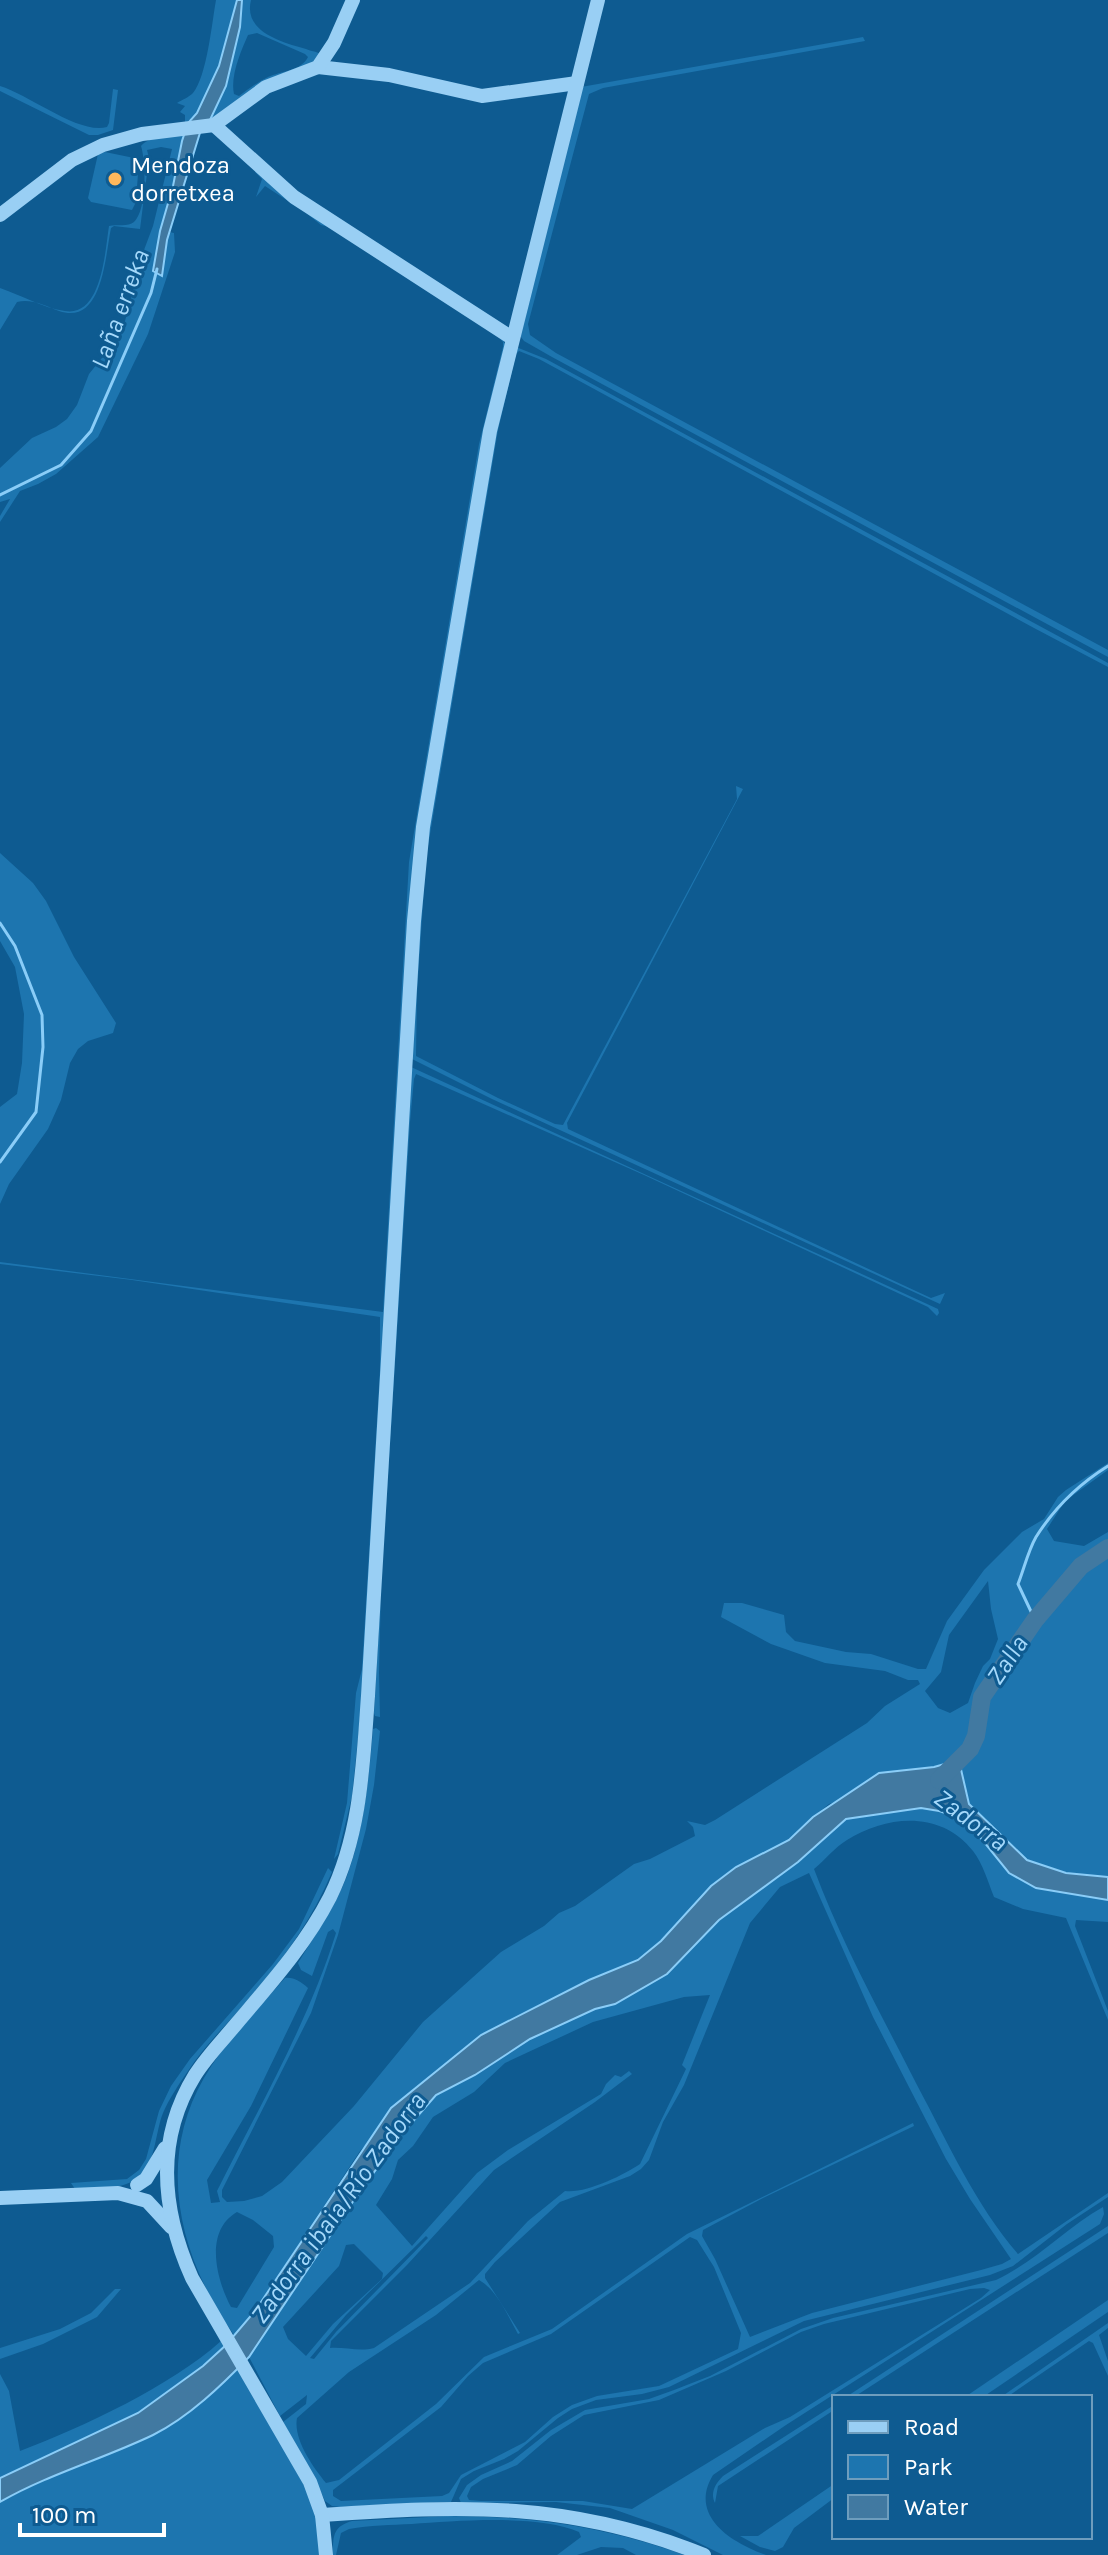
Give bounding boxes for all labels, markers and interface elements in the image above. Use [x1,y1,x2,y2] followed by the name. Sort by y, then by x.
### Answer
[131,151,235,207] place label: Mendoza dorretxea
[106,170,124,188] marker: Mendoza dorretxea
[84,245,156,373] water label: Laña erreka
[979,1629,1035,1691] water label: Zalla
[928,1782,1014,1858] water label: Zadorra
[244,2086,432,2330] water label: Zadorra ibaia/Río Zadorra
[832,2395,1092,2539] legend
[904,2413,959,2441] text: Road
[904,2453,953,2481] text: Park
[20,2487,164,2537] scale bar
[904,2493,968,2521] text: Water
[32,2501,97,2529] text: 100 m

